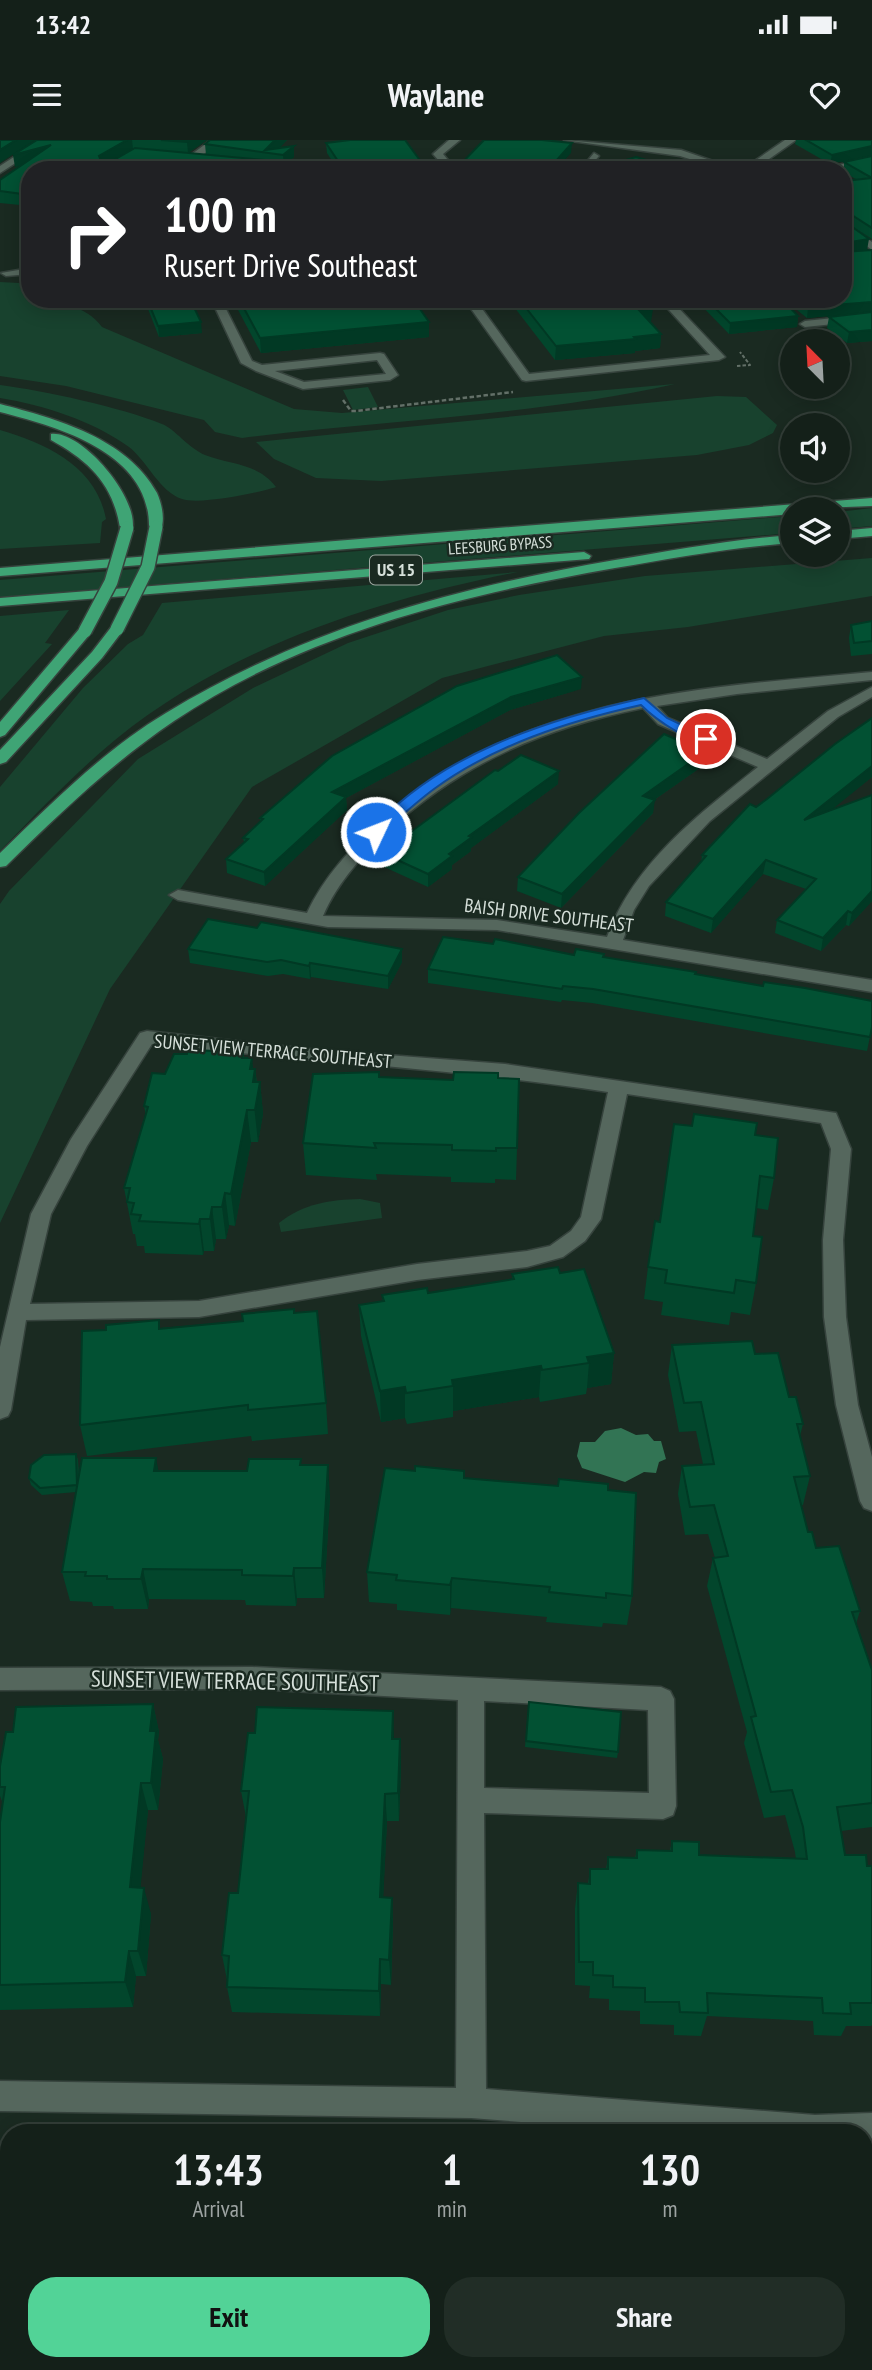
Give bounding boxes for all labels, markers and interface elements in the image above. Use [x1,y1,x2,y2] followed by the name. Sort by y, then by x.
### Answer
[35,8,91,41] text: 13:42
[388,74,484,116] text: Waylane
[28,76,66,114] icon: menu
[806,76,844,114] icon: heart
[164,182,277,246] text: 100 m
[49,189,140,280] icon: right
[164,244,417,286] text: Rusert Drive Southeast
[780,329,850,399] north arrow
[780,329,850,567] map controls
[780,413,850,483] button: sound
[780,497,850,567] button: layers
[447,531,553,559] street label: LEESBURG BYPASS
[370,556,422,584] road number: US 15
[676,709,736,769] pin
[687,720,725,758] icon: arrive
[339,795,413,869] position arrow
[463,893,635,937] street label: BAISH DRIVE SOUTHEAST
[153,1029,393,1073] street label: SUNSET VIEW TERRACE SOUTHEAST
[91,1663,379,1698] street label: SUNSET VIEW TERRACE SOUTHEAST
[173,2142,264,2197] text: 13:43
[442,2142,462,2197] text: 1
[640,2142,700,2197] text: 130
[192,2194,244,2223] text: Arrival
[437,2194,467,2223] text: min
[662,2194,677,2223] text: m
[28,2277,430,2357] button: Exit
[444,2277,845,2357] button: Share

